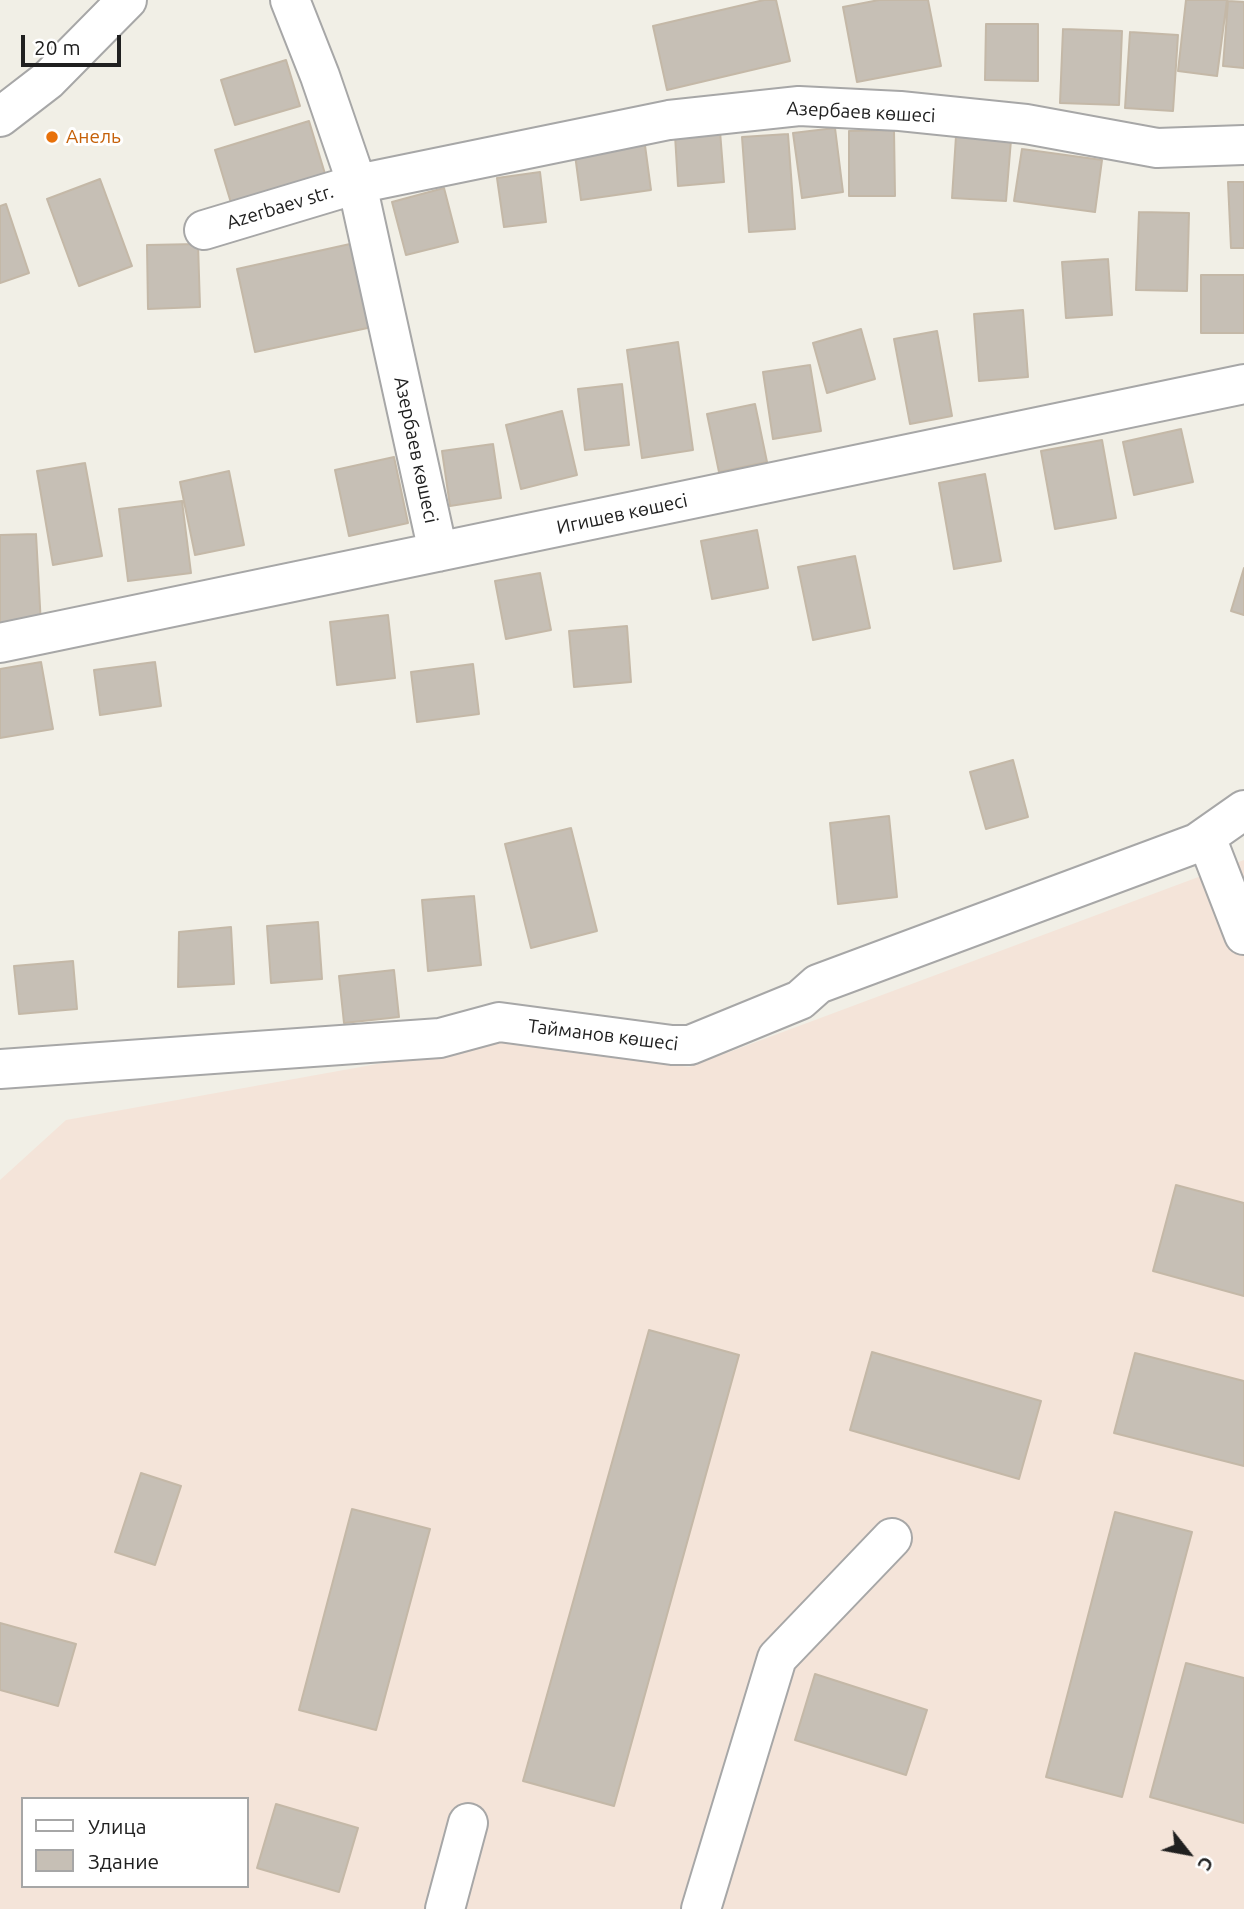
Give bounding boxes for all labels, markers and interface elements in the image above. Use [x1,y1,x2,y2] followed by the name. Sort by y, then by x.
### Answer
[24,21,124,65] scale bar
[34,35,81,59] text: 20 m
[786,97,936,127] street label: Азербаев көшесі
[66,126,121,148] place label: Анель
[44,129,60,145] marker: Анель
[224,180,336,234] street label: Azerbaev str.
[389,375,443,525] street label: Азербаев көшесі
[555,489,689,539] street label: Игишев көшесі
[527,1014,679,1056] street label: Тайманов көшесі
[21,1797,248,1888] legend
[88,1814,146,1838] text: Улица
[1153,1818,1223,1888] north arrow
[88,1849,159,1873] text: Здание
[1193,1853,1219,1875] text: С

